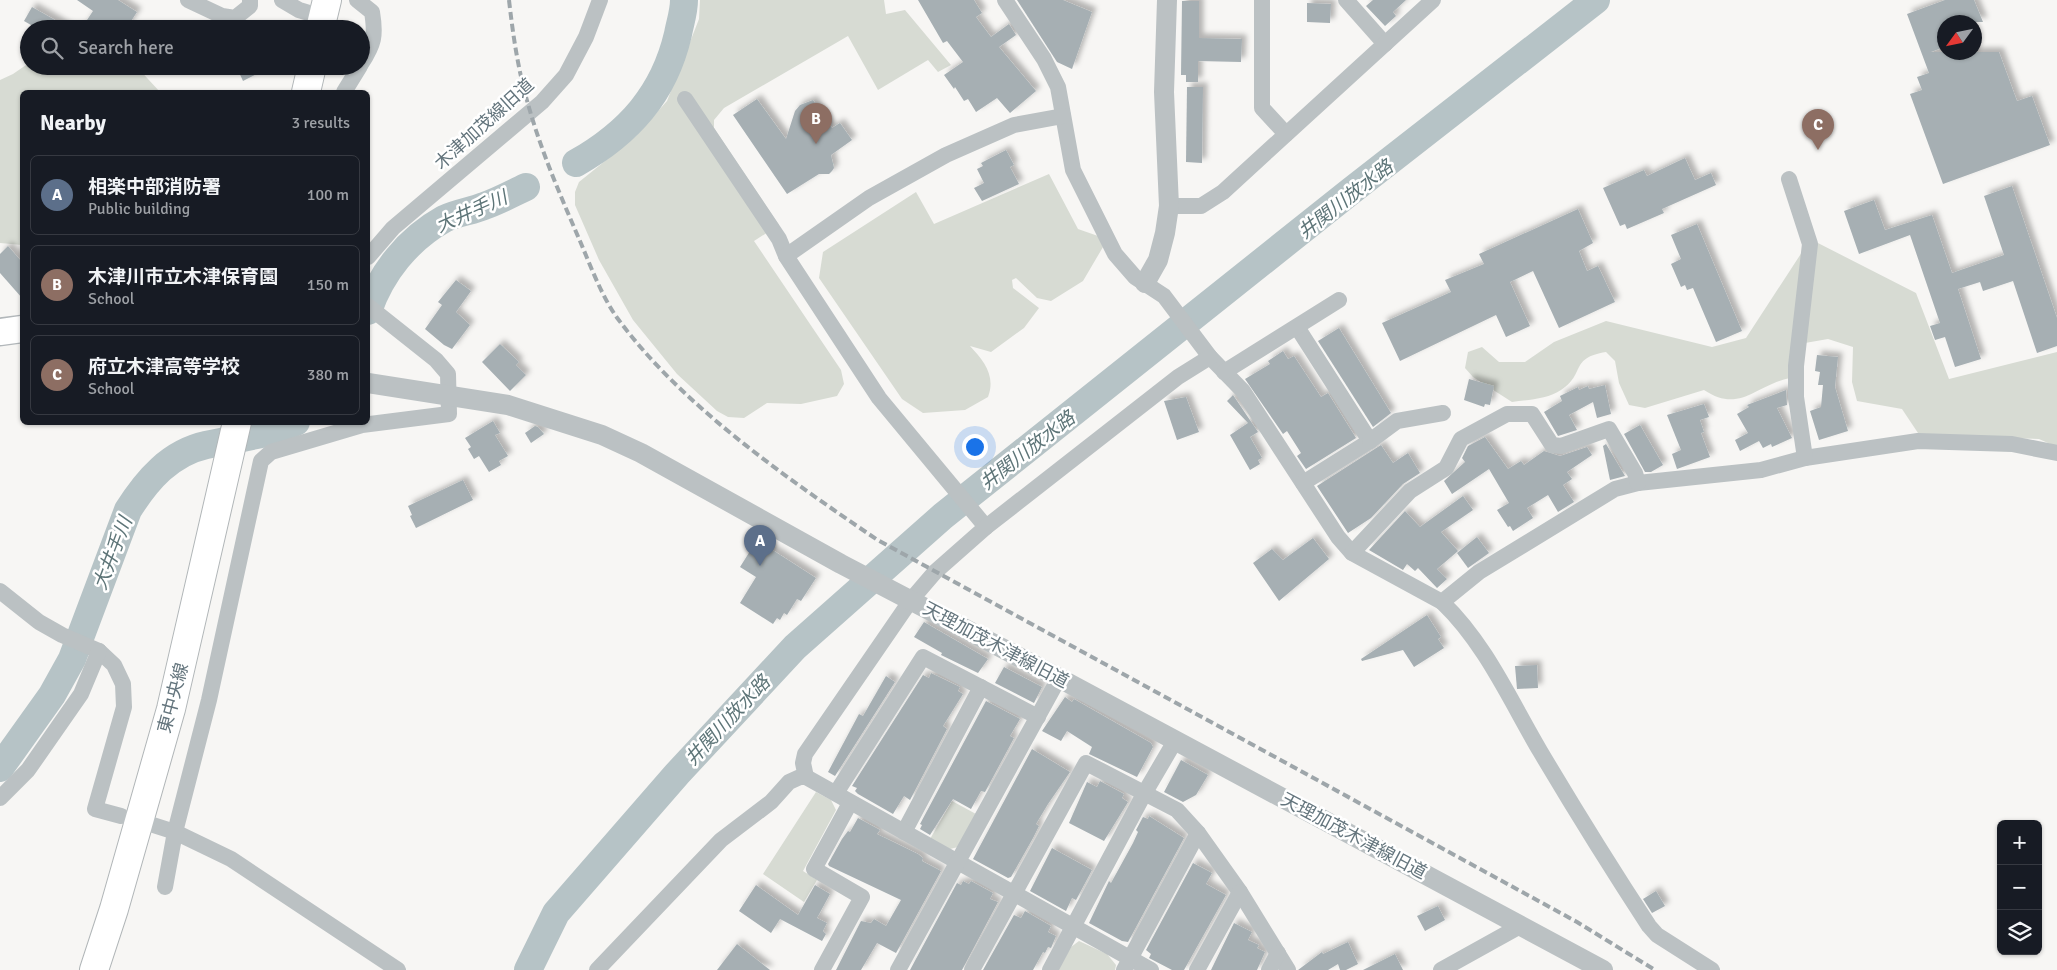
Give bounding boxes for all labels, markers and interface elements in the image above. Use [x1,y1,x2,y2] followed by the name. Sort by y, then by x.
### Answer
[1937,15,1982,60] north arrow
[20,20,370,75] search box
[38,34,66,62] icon: search
[78,36,174,60] text: Search here
[430,74,538,174] street label: 木津加茂線旧道
[800,103,832,144] pin: B
[1802,109,1834,150] pin: C
[40,110,106,136] text: Nearby
[291,113,350,133] text: 3 results
[1293,154,1399,244] water label: 井関川放水路
[88,175,221,199] text: 相楽中部消防署
[52,185,62,205] text: A
[307,185,349,205] text: 100 m
[432,185,513,238] water label: 大井手川
[88,199,190,219] text: Public building
[88,265,278,289] text: 木津川市立木津保育園
[52,275,62,295] text: B
[307,275,349,295] text: 150 m
[88,289,134,309] text: School
[88,355,240,379] text: 府立木津高等学校
[52,365,62,385] text: C
[307,365,349,385] text: 380 m
[88,379,134,399] text: School
[975,405,1081,495] water label: 井関川放水路
[962,434,988,460] your location
[88,512,138,593] water label: 大井手川
[744,525,776,566] pin: A
[919,597,1073,693] street label: 天理加茂木津線旧道
[153,660,193,736] street label: 東中央線
[680,669,777,771] water label: 井関川放水路
[1277,788,1431,884] street label: 天理加茂木津線旧道
[1997,820,2042,955] map controls
[1997,820,2042,865] button: +
[1997,865,2042,910] button: −
[1997,910,2042,955] button: layers

